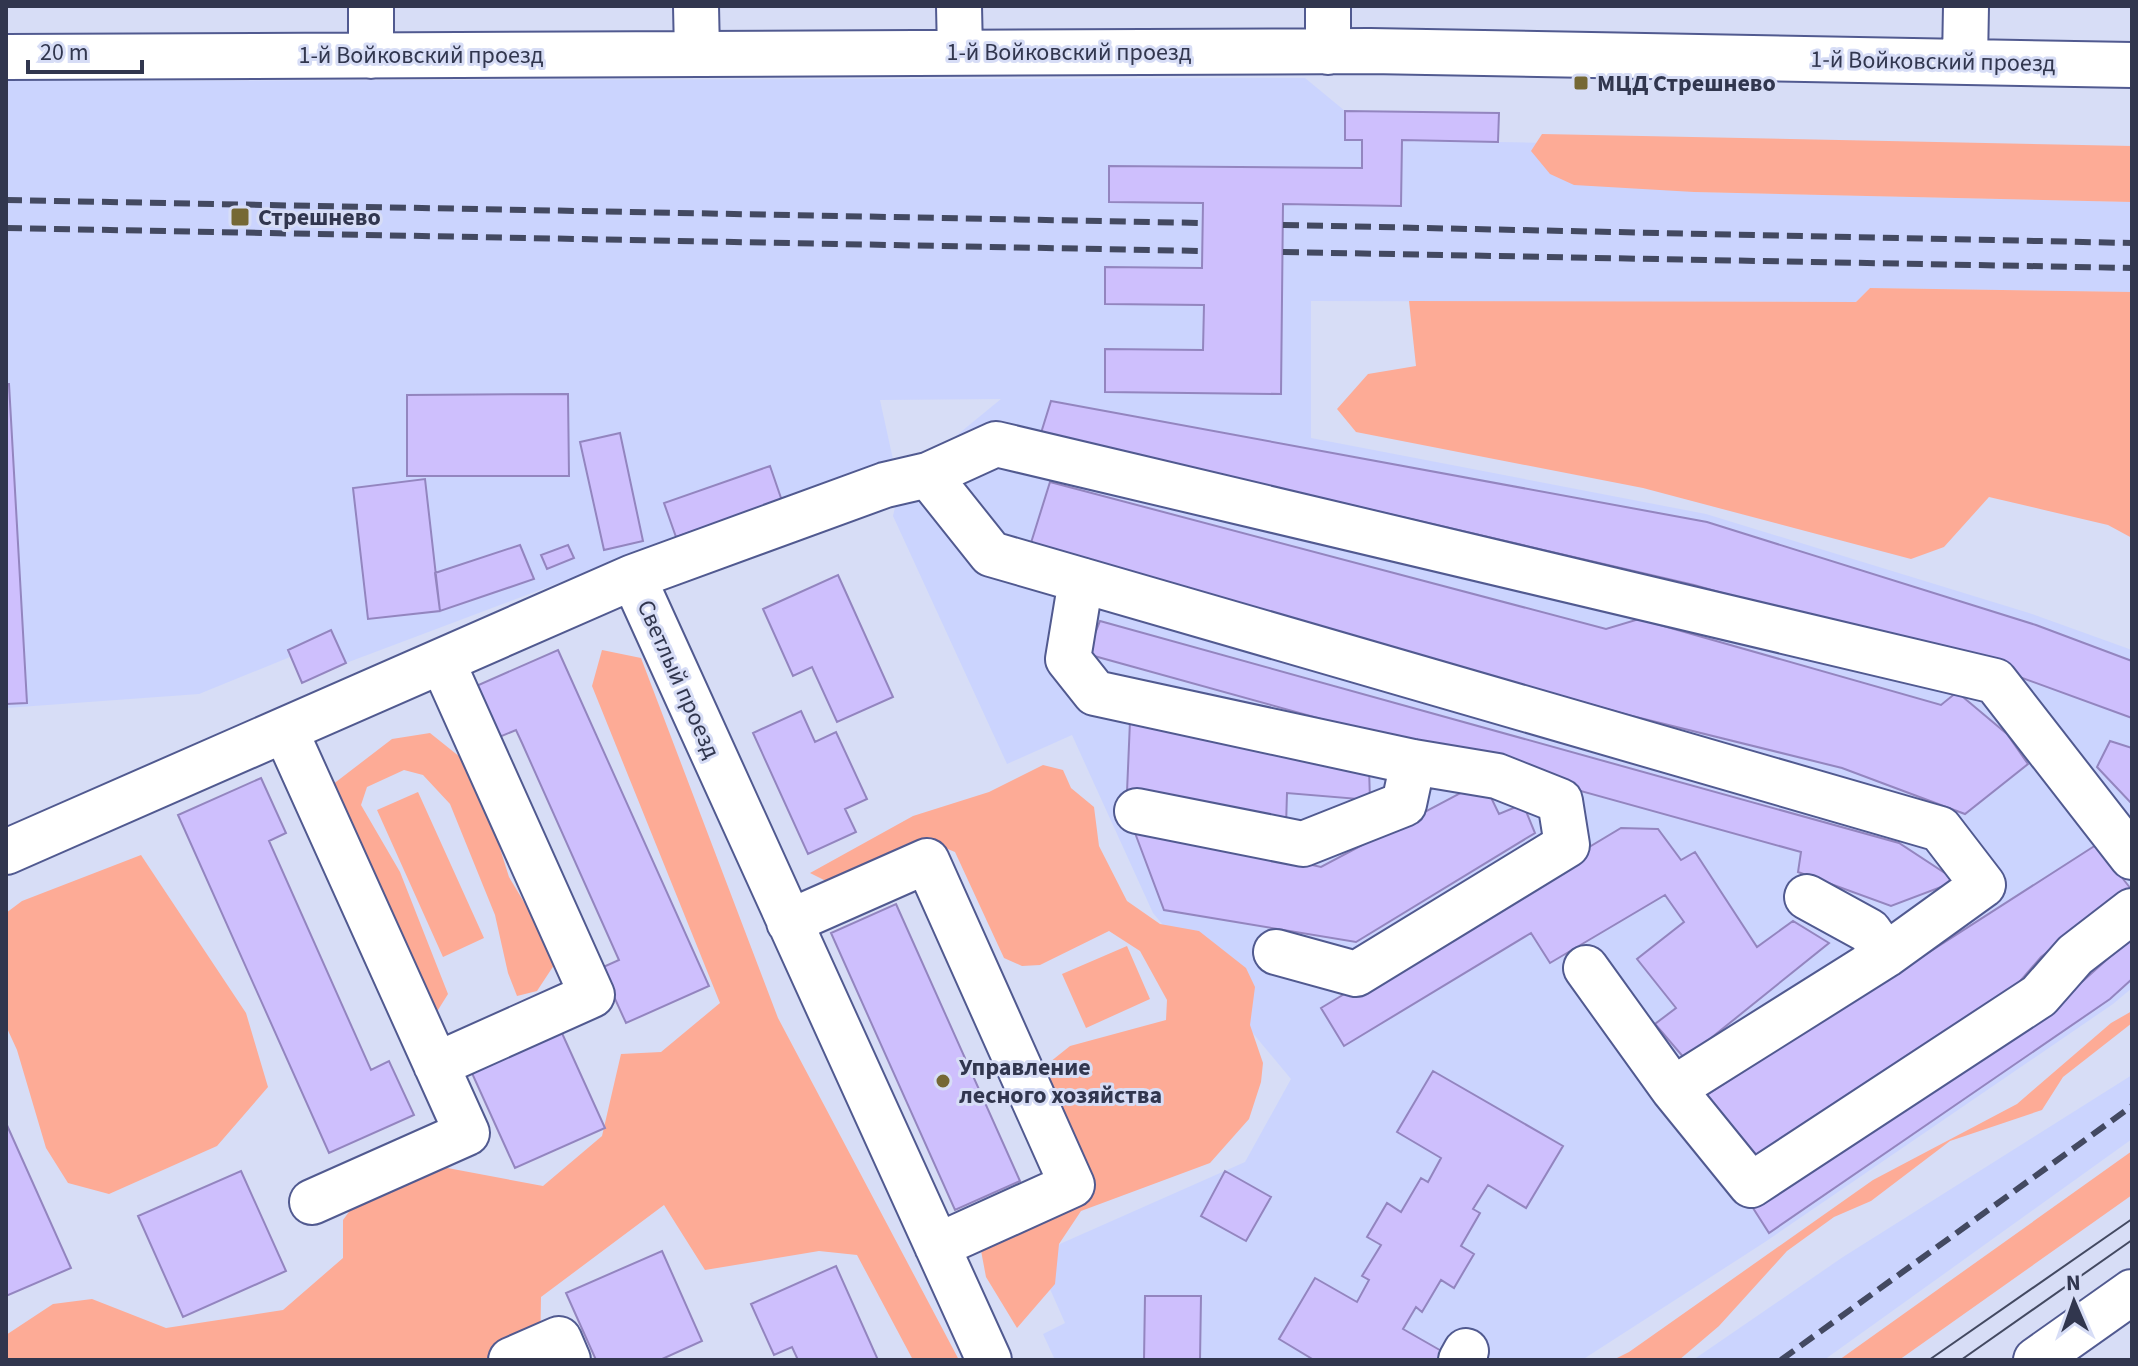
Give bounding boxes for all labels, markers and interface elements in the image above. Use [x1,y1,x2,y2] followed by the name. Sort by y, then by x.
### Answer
[28,24,142,74] scale bar
[40,35,89,70] text: 20 m
[946,35,1192,70] street label: 1-й Войковский проезд
[298,38,544,73] street label: 1-й Войковский проезд
[1810,42,2056,81] street label: 1-й Войковский проезд
[1597,66,1776,101] place label: МЦД Стрешнево
[1572,74,1590,92] marker: МЦД Стрешнево
[258,200,381,235] place label: Стрешнево
[229,206,251,228] marker: Стрешнево
[628,594,729,764] street label: Светлый проезд
[959,1050,1162,1113] place label: Управление лесного хозяйства
[934,1072,952,1090] marker: Управление лесного хозяйства
[2034,1262,2114,1342] north arrow
[2065,1267,2081,1299] text: N

